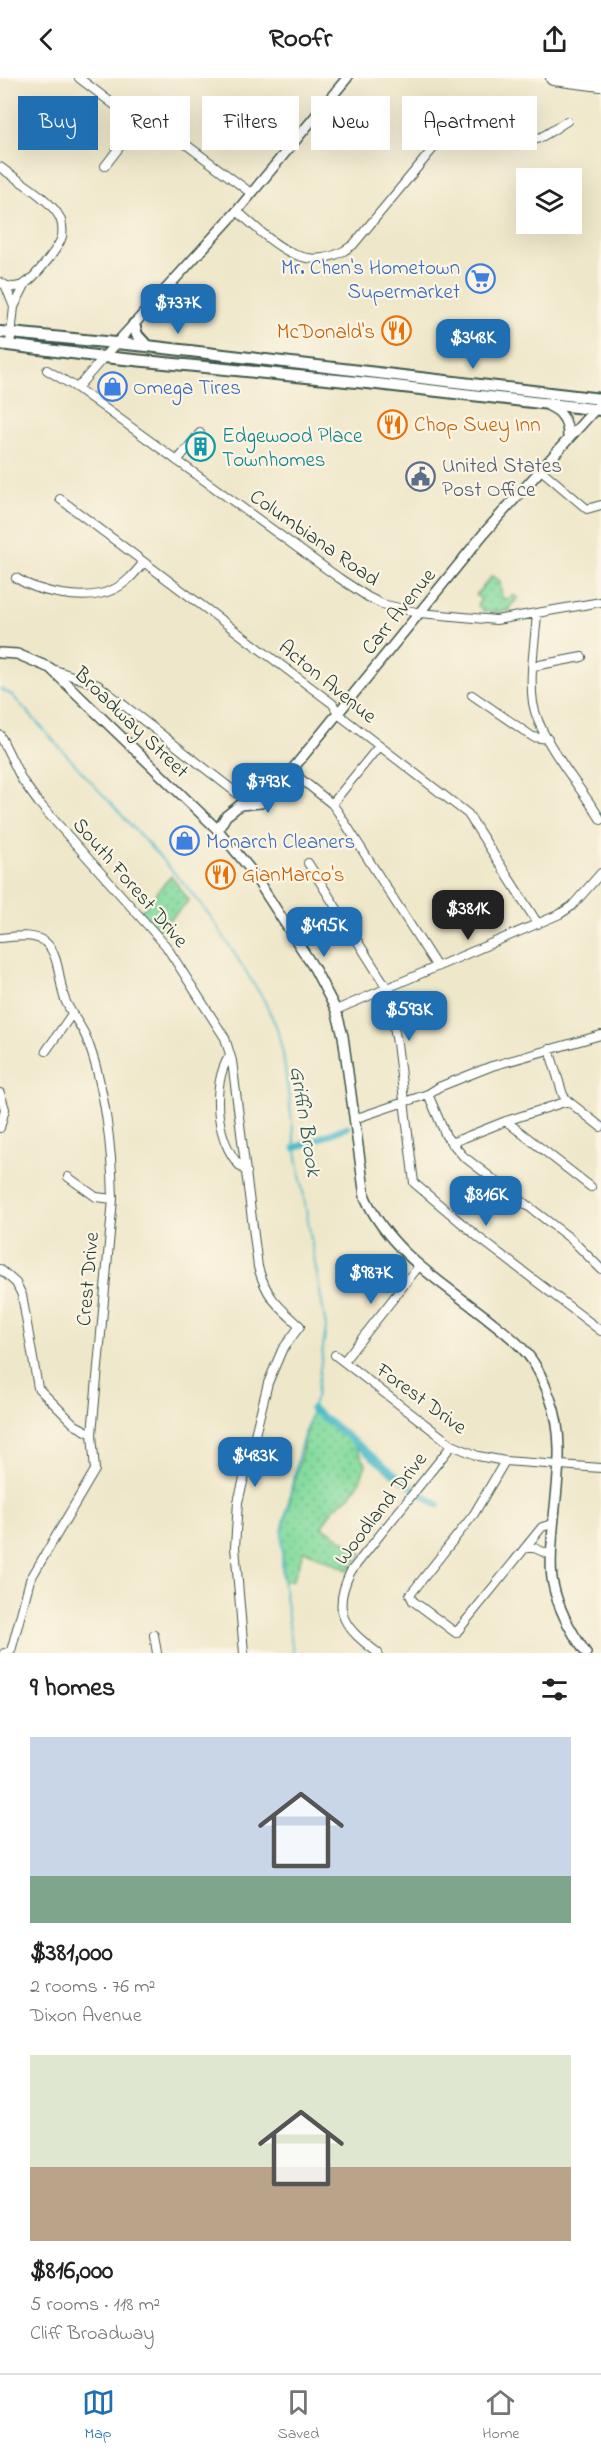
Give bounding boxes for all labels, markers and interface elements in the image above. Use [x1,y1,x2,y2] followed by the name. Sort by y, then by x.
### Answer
[269,20,332,59] text: Roofr
[30,23,63,56] icon: back
[538,23,571,56] icon: share
[18,96,98,150] chip: Buy
[110,96,190,150] chip: Rent
[202,96,299,150] chip: Filters
[311,96,390,150] chip: New
[402,96,537,150] chip: Apartment
[516,168,582,234] map controls
[516,168,582,234] button: layers
[281,254,460,308] place label: Mr. Chen's Hometown Supermarket
[465,263,497,295] supermarket icon: Mr. Chen's Hometown Supermarket
[136,284,220,335] pin: $737K
[155,289,201,318] text: $737K
[380,315,412,347] restaurant icon: McDonald's
[277,318,375,348] place label: McDonald's
[431,319,515,370] pin: $348K
[450,324,496,353] text: $348K
[96,371,128,403] shop icon: Omega Tires
[133,374,241,406] place label: Omega Tires
[377,408,409,440] restaurant icon: Chop Suey Inn
[414,411,541,443] place label: Chop Suey Inn
[222,422,363,476] place label: Edgewood Place Townhomes
[185,431,217,463] building icon: Edgewood Place Townhomes
[442,452,562,506] place label: United States Post Office
[405,461,437,493] public building icon: United States Post Office
[243,483,385,595] street label: Columbiana Road
[355,562,444,662] street label: Carr Avenue
[271,634,383,732] street label: Acton Avenue
[64,660,195,788] street label: Broadway Street
[226,763,310,814] pin: $793K
[246,768,290,797] text: $793K
[64,812,195,955] street label: South Forest Drive
[169,825,201,857] shop icon: Monarch Cleaners
[206,828,355,858] place label: Monarch Cleaners
[205,858,237,890] restaurant icon: GianMarco's
[242,861,344,891] place label: GianMarco's
[426,890,510,941] pin: $381K
[446,895,490,924] text: $381K
[282,907,366,958] pin: $495K
[300,912,348,941] text: $495K
[367,991,451,1042] pin: $593K
[385,996,433,1025] text: $593K
[280,1064,329,1180] water label: Griffin Brook
[444,1176,528,1227] pin: $816K
[464,1181,508,1210] text: $816K
[70,1230,108,1327] street label: Crest Drive
[329,1254,413,1305] pin: $987K
[349,1259,393,1288] text: $987K
[369,1356,473,1443] street label: Forest Drive
[213,1437,297,1488] pin: $483K
[232,1442,278,1471] text: $483K
[328,1446,436,1572] street label: Woodland Drive
[30,1670,115,1708] text: 9 homes
[538,1673,571,1706] icon: filters
[247,1776,355,1884] icon: home
[30,1935,113,1973] text: $381,000
[30,1973,155,2002] text: 2 rooms · 76 m²
[30,2002,142,2031] text: Dixon Avenue
[247,2094,355,2202] icon: home
[30,2253,113,2291] text: $816,000
[30,2291,160,2320] text: 5 rooms · 118 m²
[30,2320,154,2349] text: Cliff Broadway
[82,2386,115,2446] tab: Map
[278,2386,319,2446] tab: Saved
[482,2386,519,2446] tab: Home

